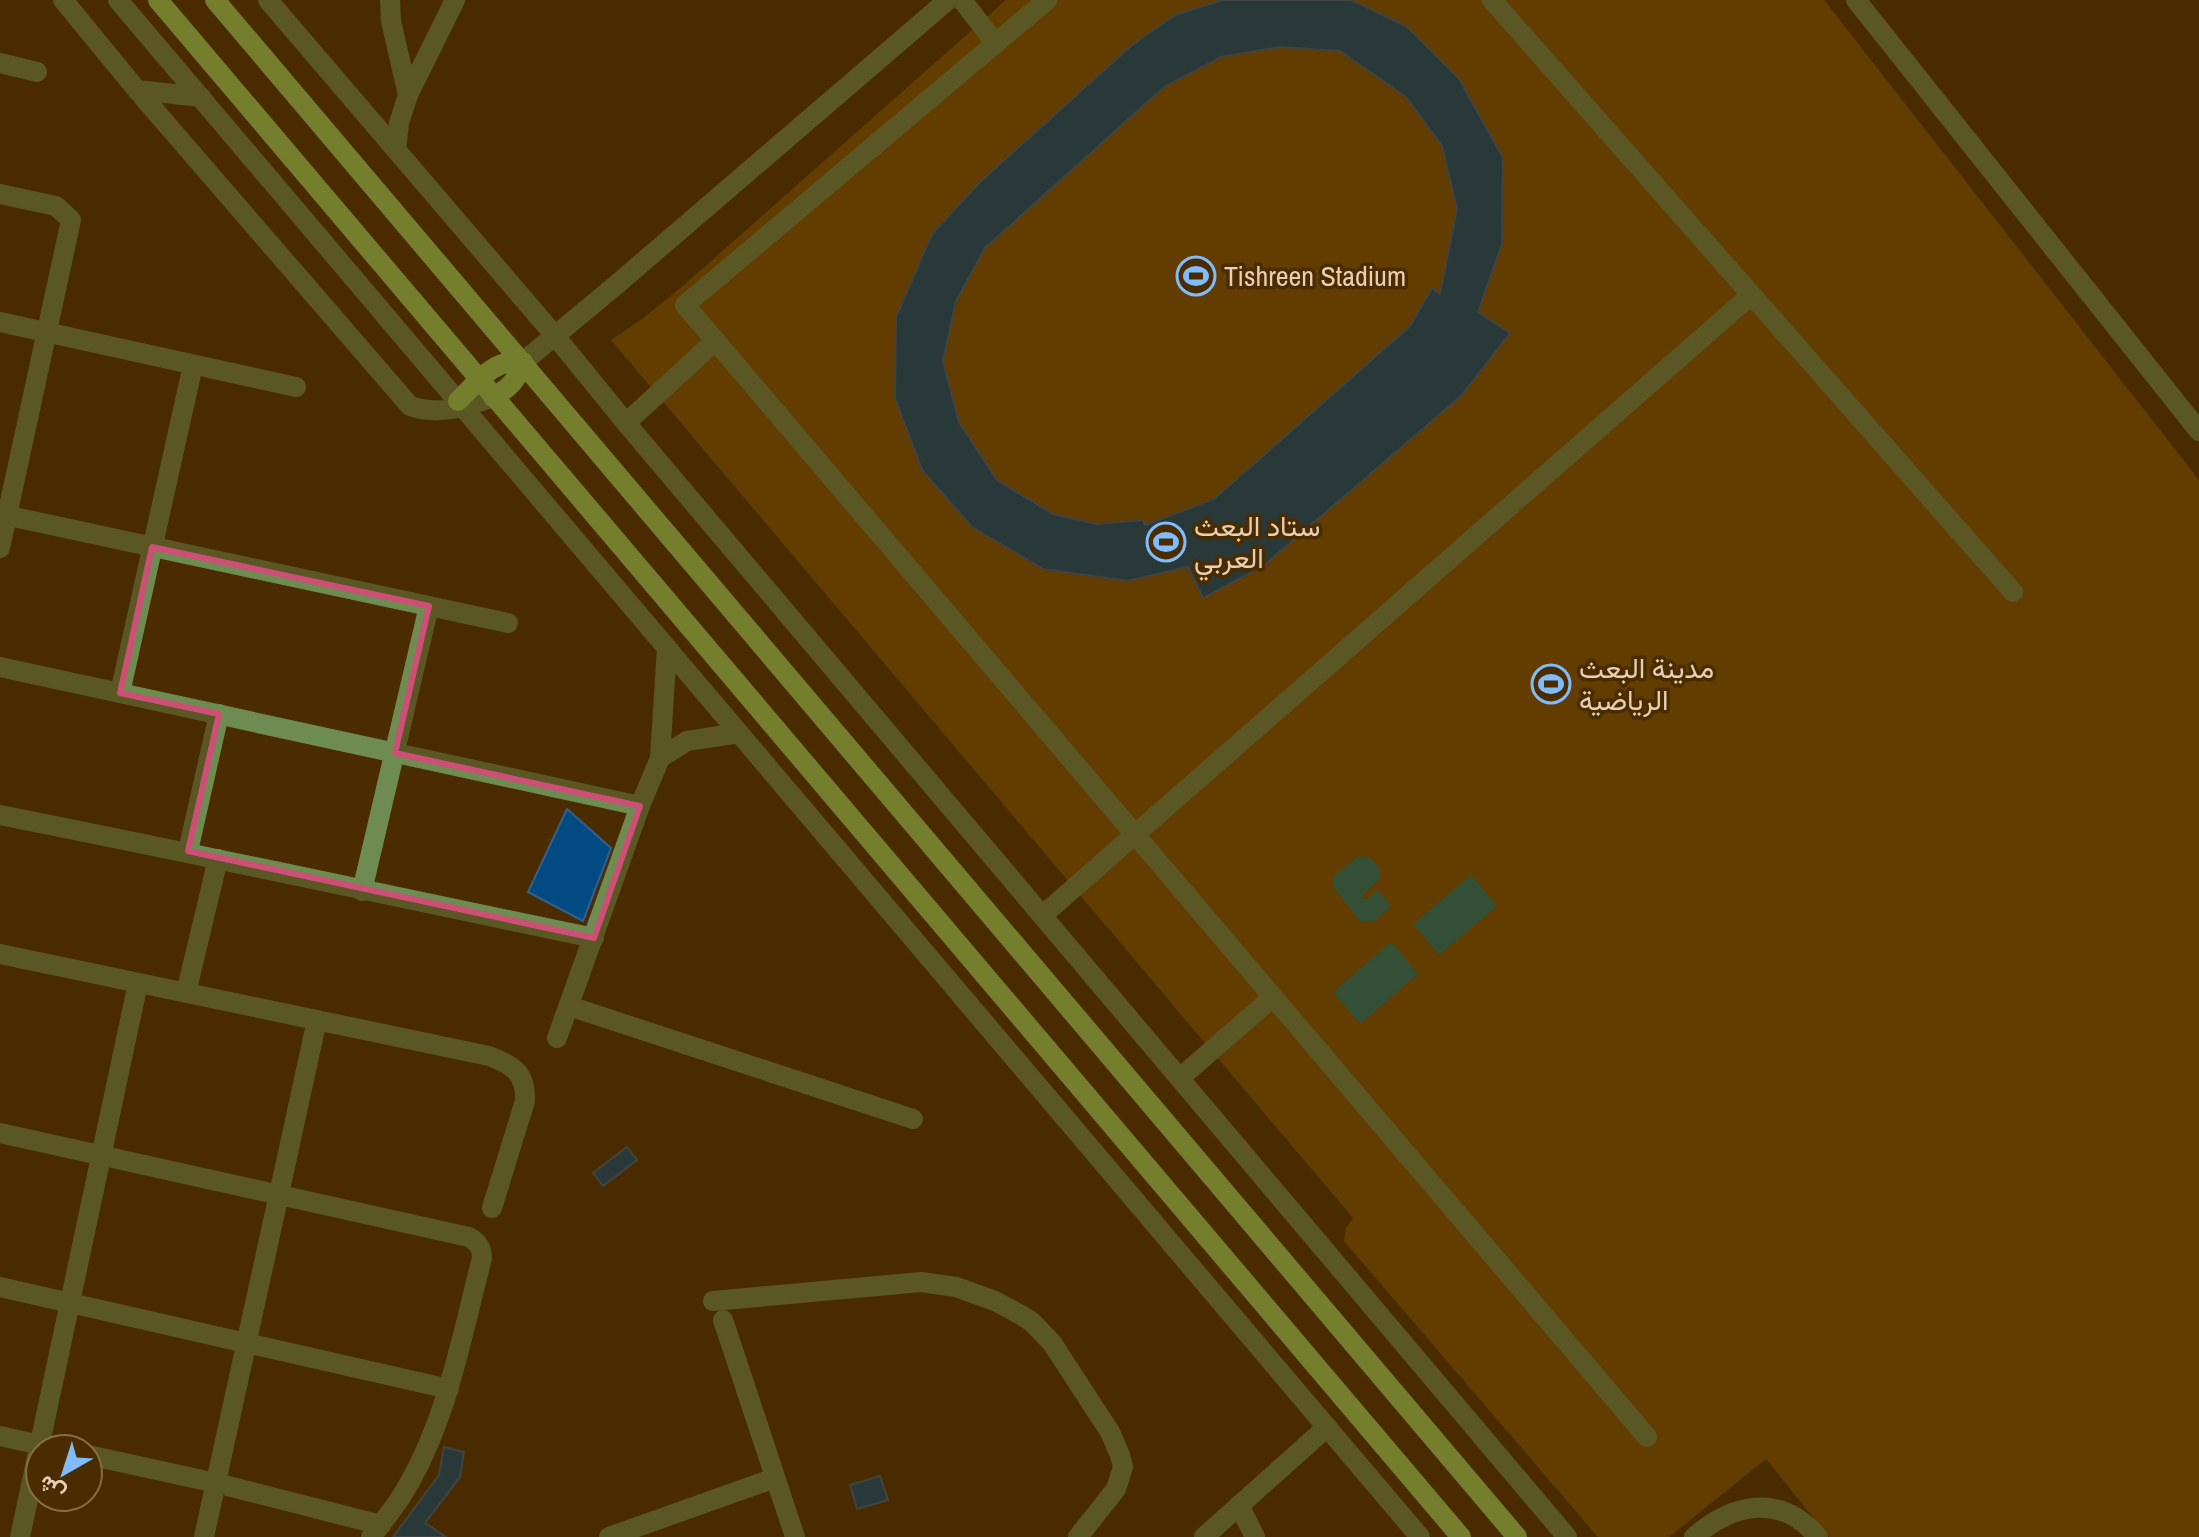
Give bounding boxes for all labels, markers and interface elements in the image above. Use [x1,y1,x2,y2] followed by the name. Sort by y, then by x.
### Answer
[1175,255,1217,297] sports icon: Tishreen Stadium
[1224,257,1406,295] place label: Tishreen Stadium
[1194,507,1320,581] place label: ستاد البعث العربي
[1145,521,1187,563] sports icon: ستاد البعث العربي
[1579,649,1714,719] place label: مدينة البعث الرياضية
[1530,663,1572,705] sports icon: مدينة البعث الرياضية
[24,1433,104,1513] north arrow
[32,1469,71,1509] text: ش

